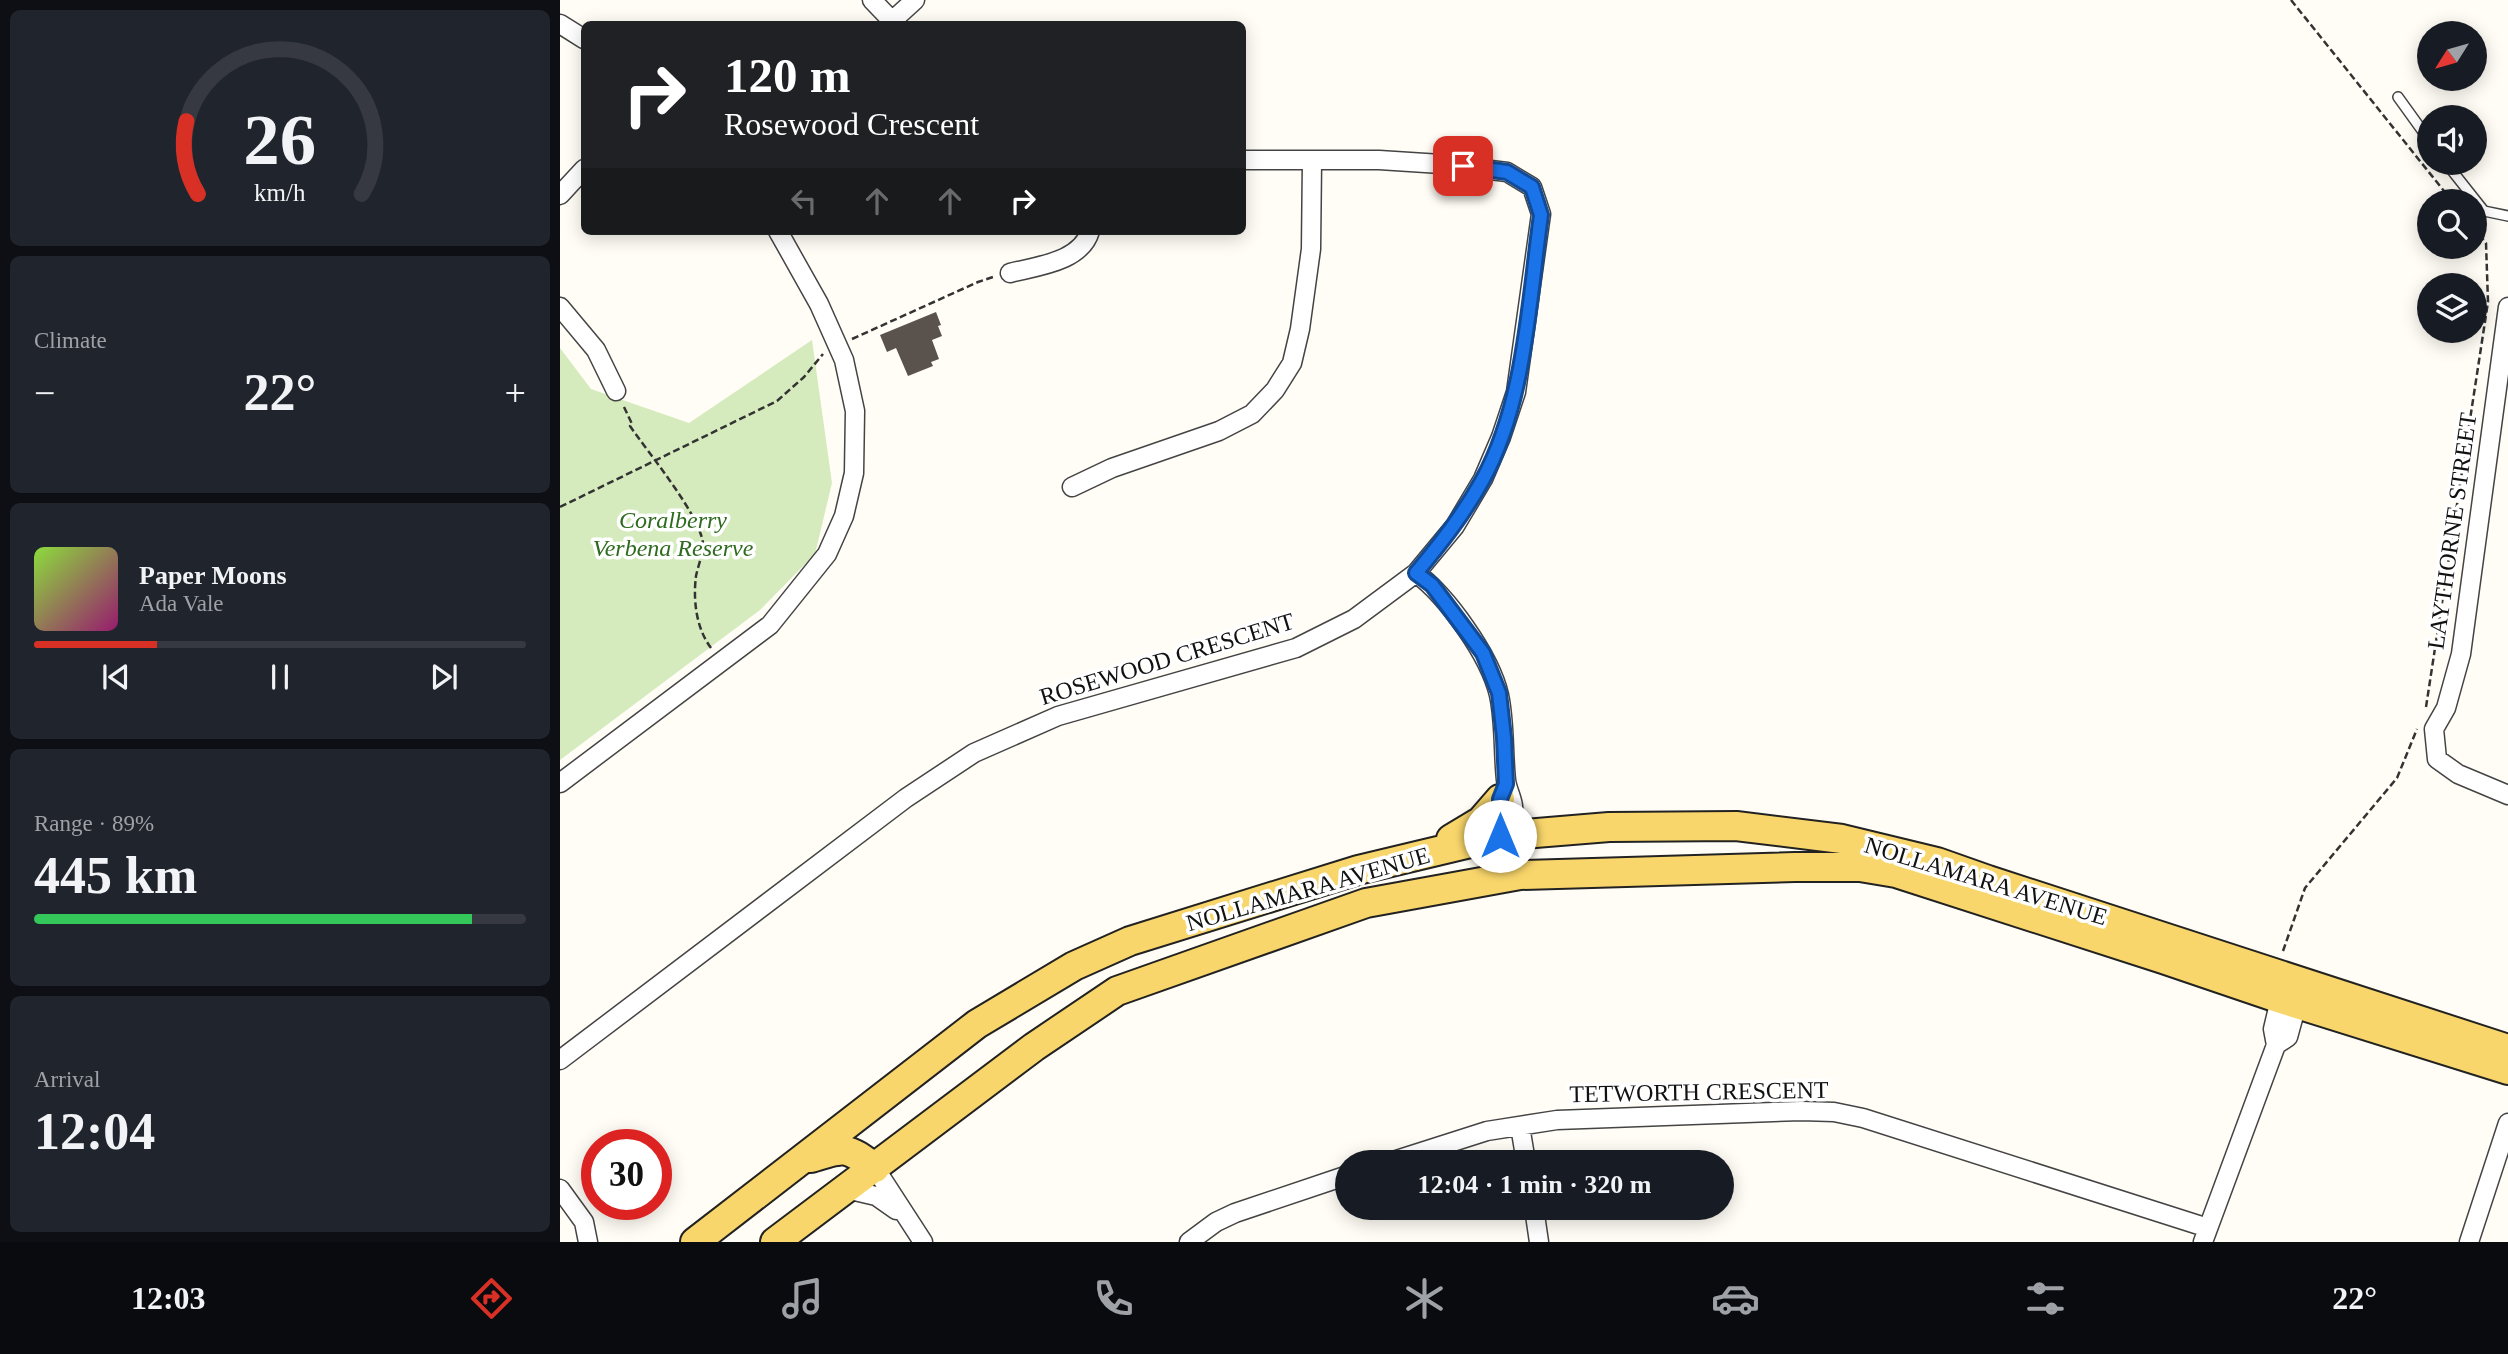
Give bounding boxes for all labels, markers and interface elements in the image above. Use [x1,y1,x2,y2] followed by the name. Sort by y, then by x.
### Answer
[2417,21,2487,91] north arrow
[2417,21,2487,343] map controls
[724,48,851,103] text: 120 m
[609,49,700,140] icon: right
[244,100,316,181] text: 26
[2417,105,2487,175] button: sound
[724,106,979,142] text: Rosewood Crescent
[1433,136,1493,196] pin
[1444,147,1482,185] icon: arrive
[254,179,306,206] text: km/h
[785,182,823,220] icon: left
[858,182,896,220] icon: ahead
[931,182,969,220] icon: ahead
[1004,182,1042,220] icon: right
[2417,189,2487,259] button: search
[2417,273,2487,343] button: layers
[34,328,107,353] text: Climate
[244,364,316,421] text: 22°
[34,372,55,414] text: −
[505,372,526,414] text: +
[2423,411,2482,651] street label: LAYTHORNE STREET
[593,507,754,561] park label: Coralberry Verbena Reserve
[139,561,287,590] text: Paper Moons
[139,591,224,616] text: Ada Vale
[1037,608,1298,710] street label: ROSEWOOD CRESCENT
[97,658,135,696] icon: previous
[261,658,299,696] icon: pause
[425,658,463,696] icon: next
[1463,799,1537,873] position arrow
[34,811,154,836] text: Range · 89%
[1862,832,2110,930] street label: NOLLAMARA AVENUE
[1183,842,1433,936] street label: NOLLAMARA AVENUE
[34,847,197,904] text: 445 km
[34,1067,100,1092] text: Arrival
[1569,1077,1829,1107] street label: TETWORTH CRESCENT
[34,1103,155,1160] text: 12:04
[581,1129,672,1220] speed limit sign: 30
[1418,1170,1652,1199] text: 12:04 · 1 min · 320 m
[467,1274,516,1323] icon: directions
[778,1274,827,1323] icon: music
[1089,1274,1138,1323] icon: phone
[1400,1274,1449,1323] icon: climate
[1711,1274,1760,1323] icon: car
[2021,1274,2070,1323] icon: filters
[131,1280,206,1316] text: 12:03
[2332,1280,2377,1316] text: 22°

